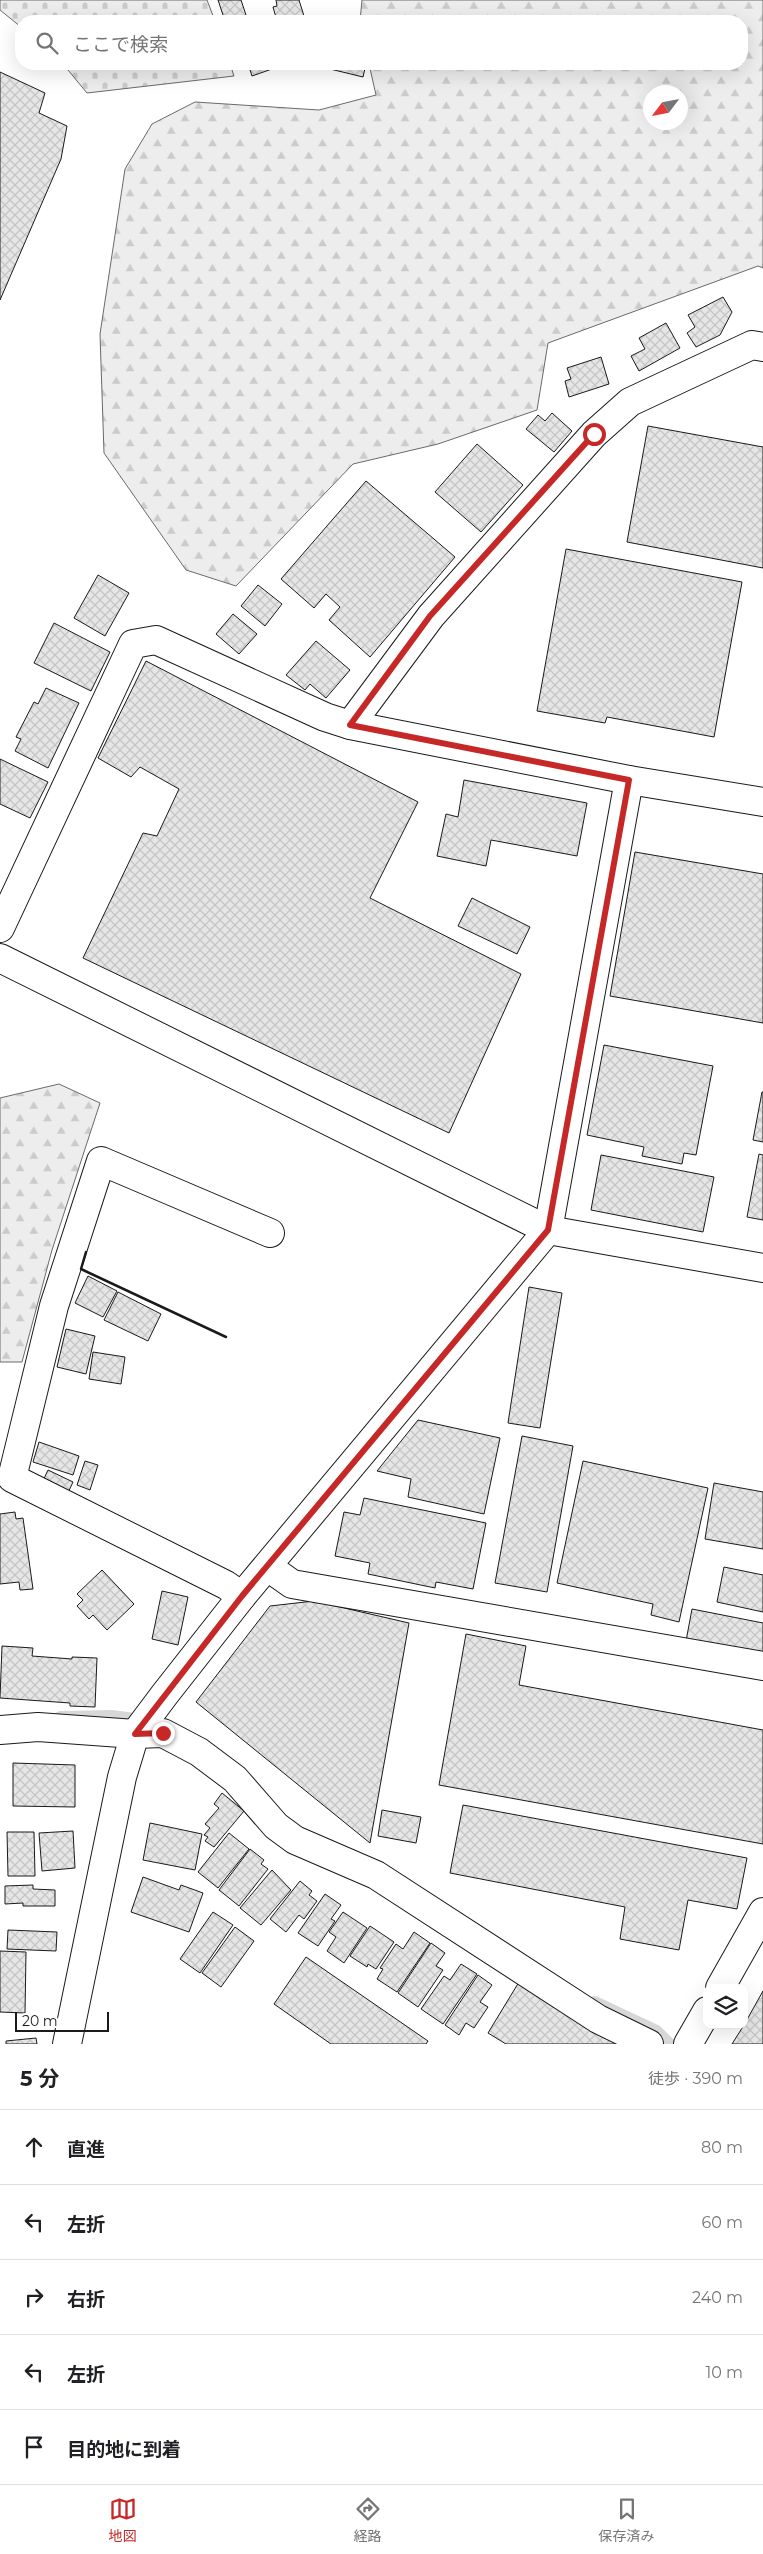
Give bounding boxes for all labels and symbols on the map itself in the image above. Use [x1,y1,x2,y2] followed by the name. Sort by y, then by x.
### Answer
[643,85,688,130] north arrow
[583,423,606,446] route start
[152,1722,175,1745] route end
[15,2009,109,2032] scale bar

